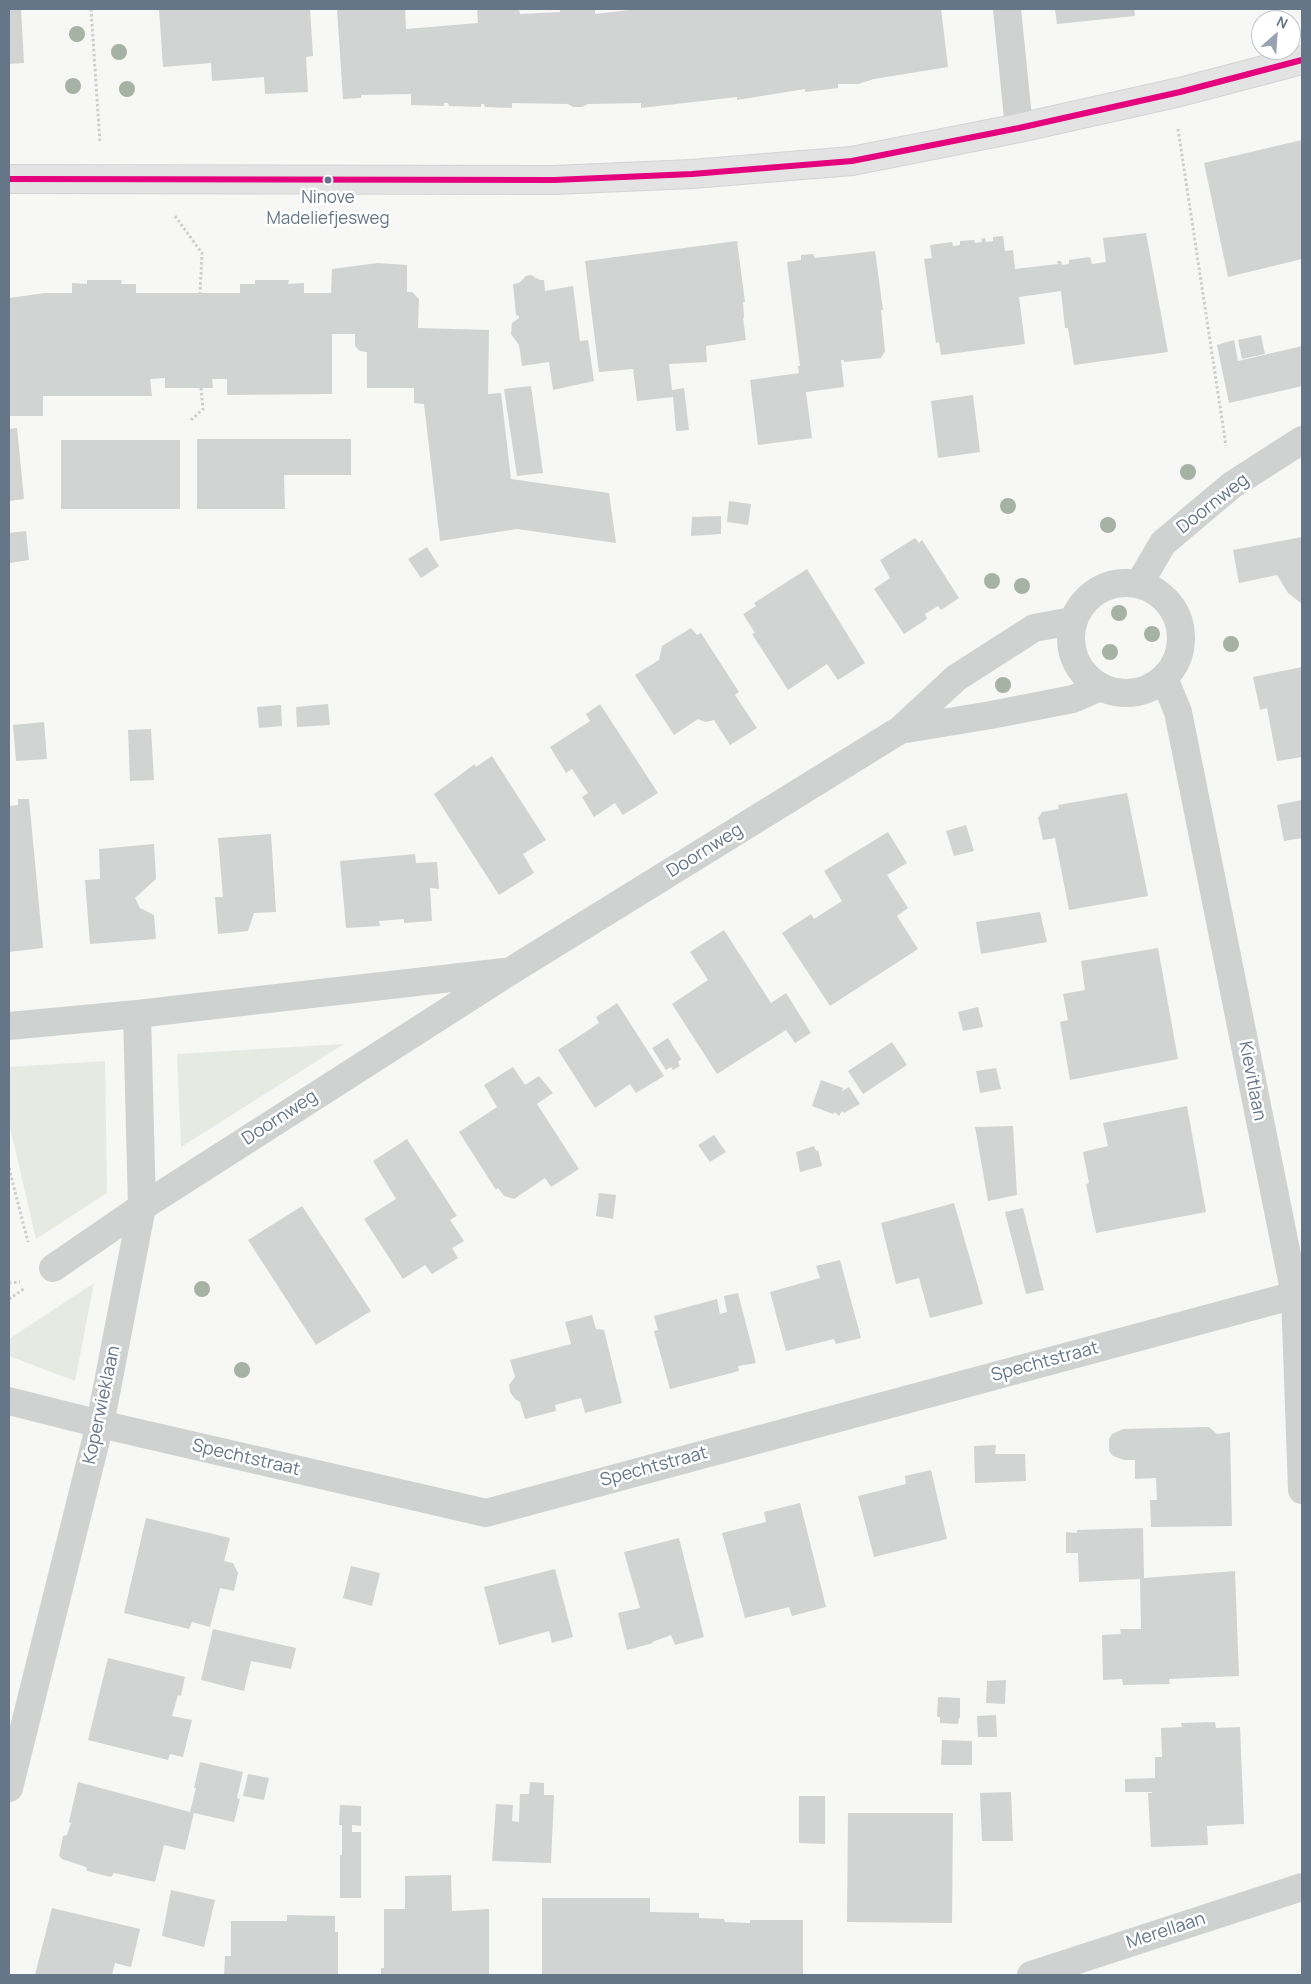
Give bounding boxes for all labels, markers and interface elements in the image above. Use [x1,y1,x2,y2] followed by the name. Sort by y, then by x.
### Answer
[1251,10,1301,60] north arrow
[1274,11,1291,33] text: N
[323,175,333,185] marker: Ninove Madeliefjesweg
[266,188,390,228] place label: Ninove Madeliefjesweg
[1173,469,1253,539] street label: Doornweg
[663,819,747,883] street label: Doornweg
[1234,1039,1270,1123] street label: Kievitlaan
[238,1086,322,1150] street label: Doornweg
[989,1337,1101,1387] street label: Spechtstraat
[79,1344,125,1466] street label: Koperwieklaan
[190,1435,302,1481] street label: Spechtstraat
[598,1442,710,1492] street label: Spechtstraat
[1124,1908,1208,1954] street label: Merellaan

